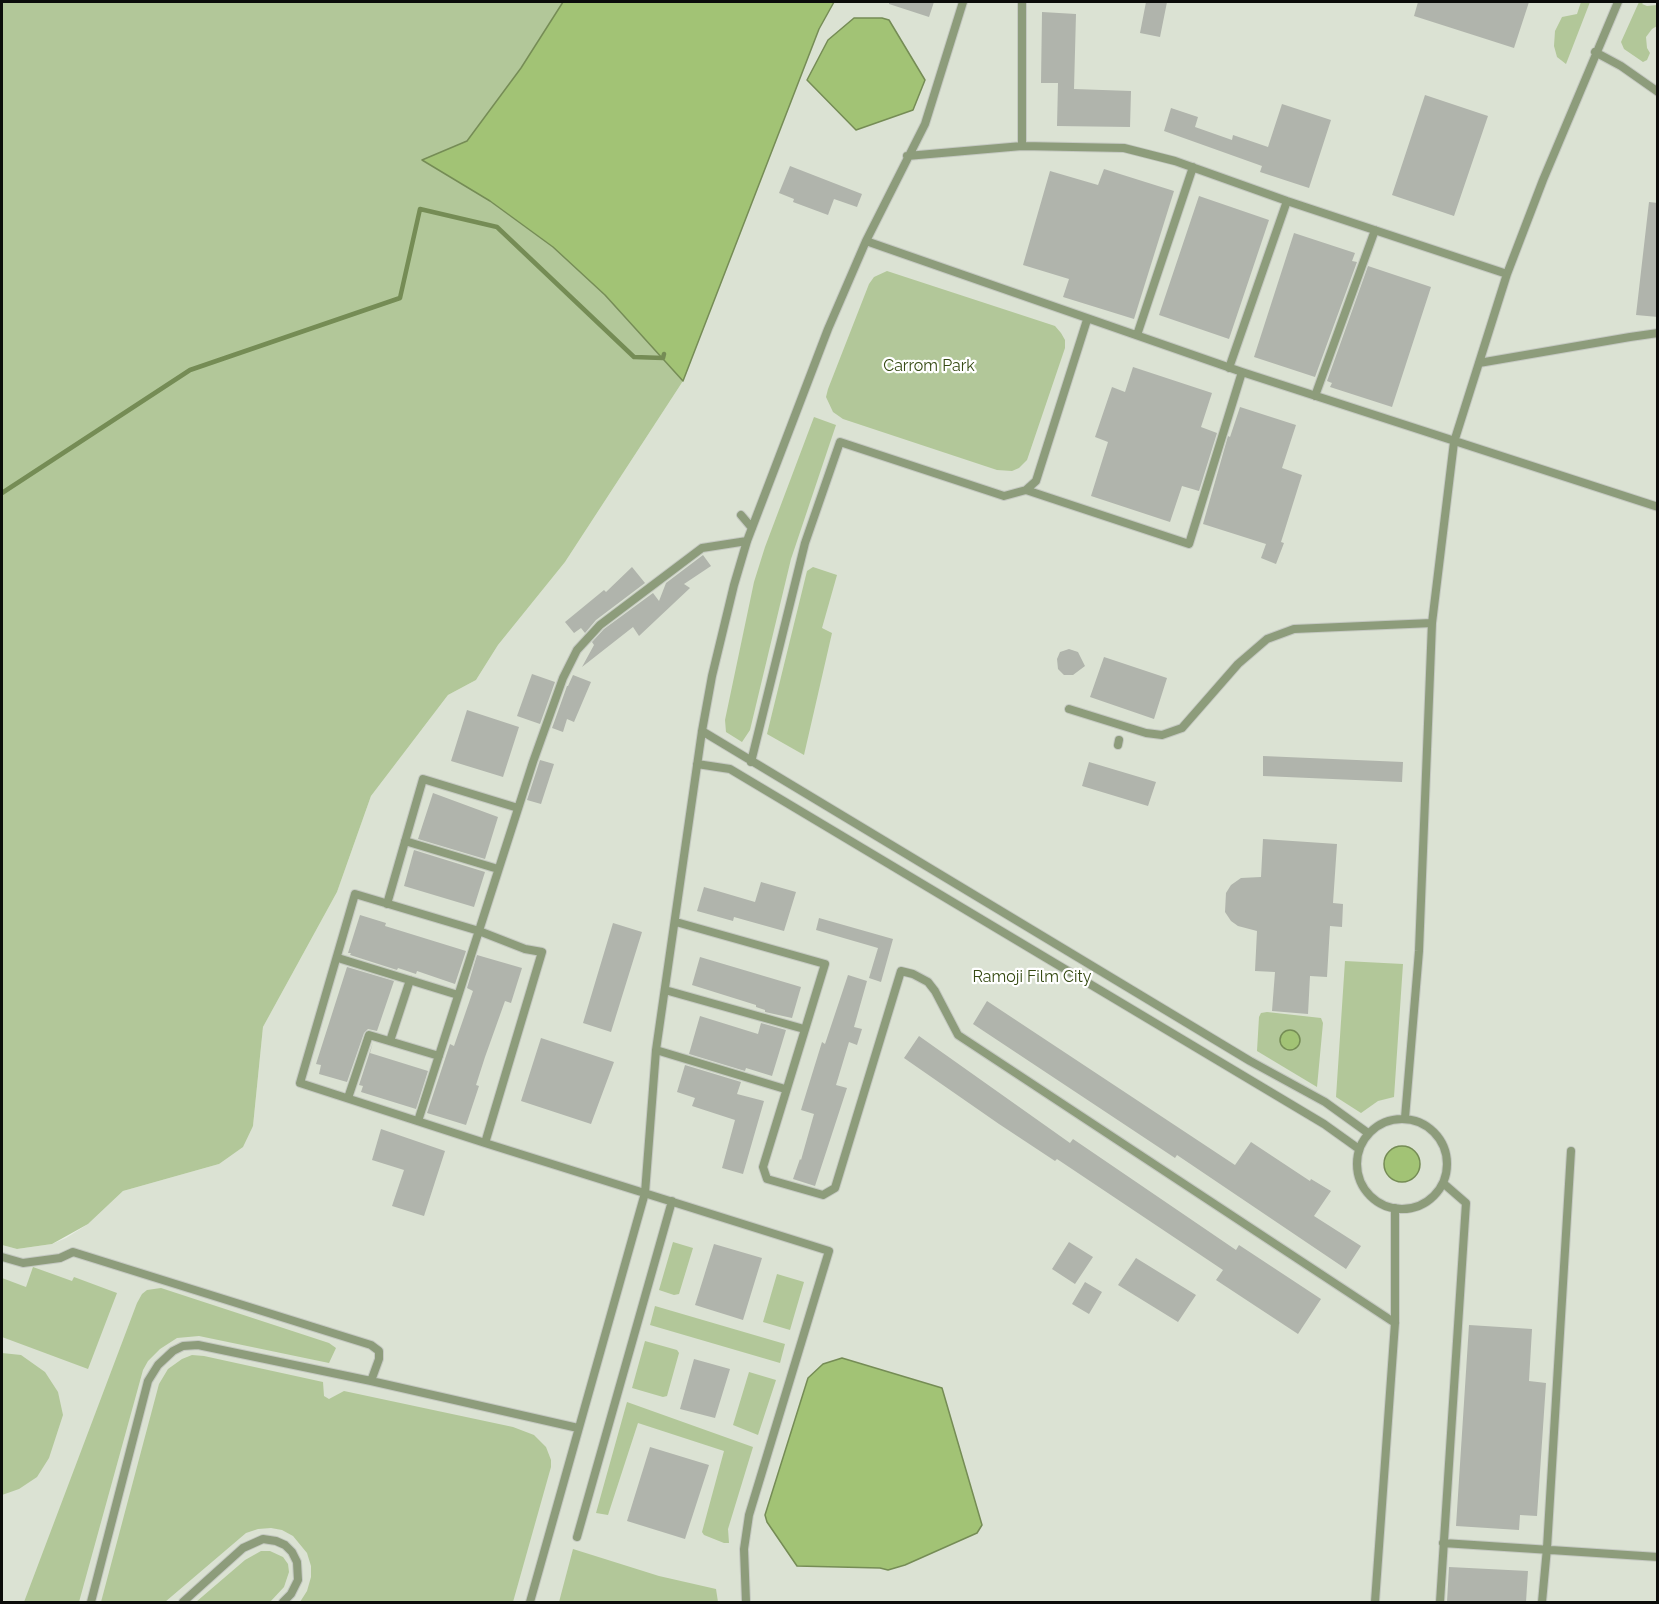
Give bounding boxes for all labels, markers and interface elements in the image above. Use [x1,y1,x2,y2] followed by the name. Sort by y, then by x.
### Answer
[883,356,975,376] park label: Carrom Park
[973,967,1091,987] park label: Ramoji Film City

